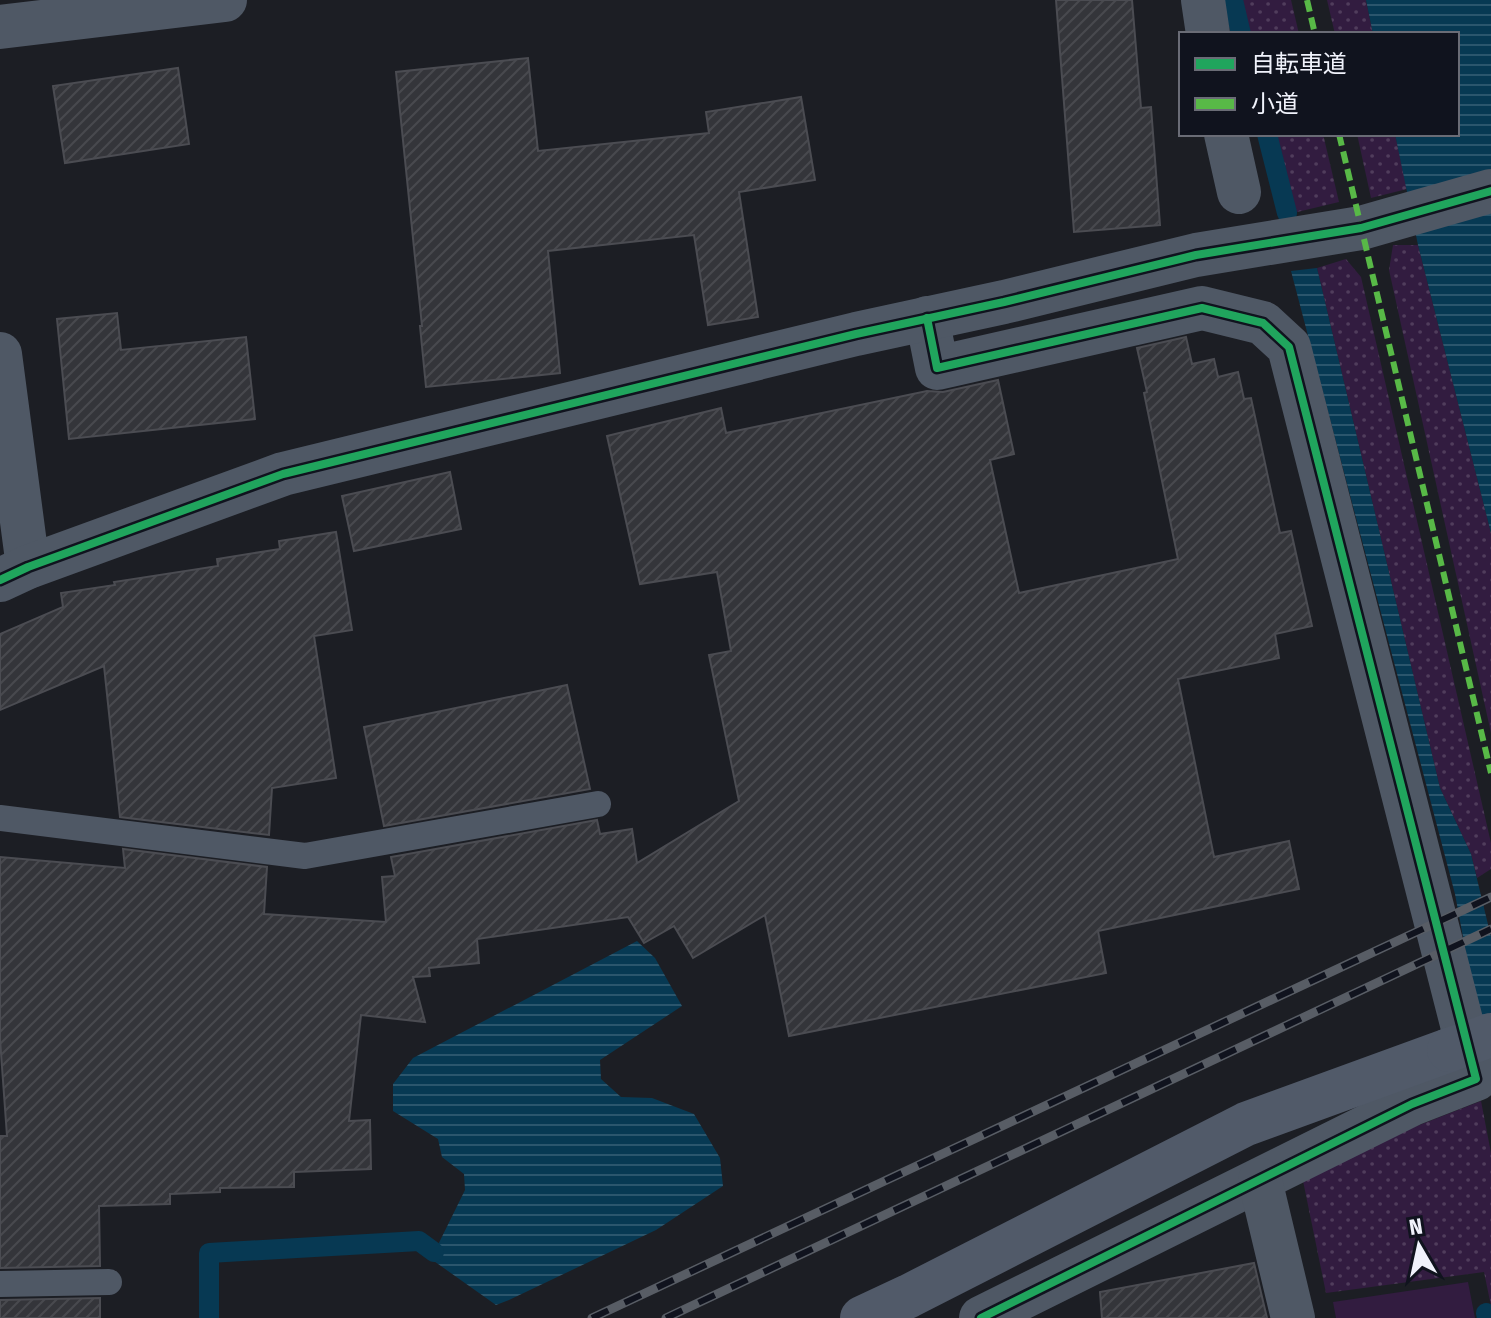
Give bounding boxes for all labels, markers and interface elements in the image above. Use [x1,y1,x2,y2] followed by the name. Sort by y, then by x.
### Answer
[1179,32,1459,136] legend
[1251,50,1347,78] text: 自転車道
[1251,90,1299,118] text: 小道
[1379,1206,1459,1286] north arrow
[1407,1212,1425,1241] text: N

